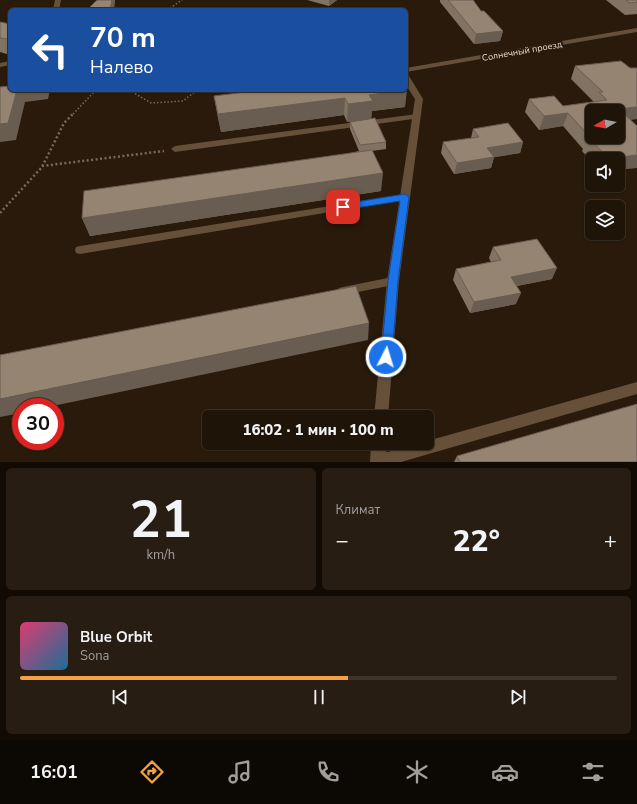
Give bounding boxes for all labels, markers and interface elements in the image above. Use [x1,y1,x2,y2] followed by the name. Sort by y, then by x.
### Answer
[90,19,156,57] text: 70 m
[24,24,76,76] icon: left
[481,38,564,64] street label: Солнечный проезд
[90,55,154,79] text: Налево
[585,104,625,144] north arrow
[585,104,625,240] map controls
[585,152,625,192] button: sound
[326,190,360,224] pin
[332,196,354,218] icon: arrive
[585,200,625,240] button: layers
[365,336,407,378] position arrow
[12,398,64,450] speed limit sign: 30
[242,420,394,440] text: 16:02 · 1 мин · 100 m
[130,484,192,555] text: 21
[336,501,380,519] text: Климат
[452,521,500,562] text: 22°
[336,526,349,556] text: −
[604,526,617,556] text: +
[146,546,175,564] text: km/h
[80,627,152,647] text: Blue Orbit
[80,647,110,665] text: Sona
[109,686,131,708] icon: previous
[308,686,330,708] icon: pause
[507,686,529,708] icon: next
[138,758,166,786] icon: directions
[226,758,254,786] icon: music
[314,758,342,786] icon: phone
[403,758,431,786] icon: climate
[491,758,519,786] icon: car
[579,758,607,786] icon: filters
[30,760,78,784] text: 16:01

